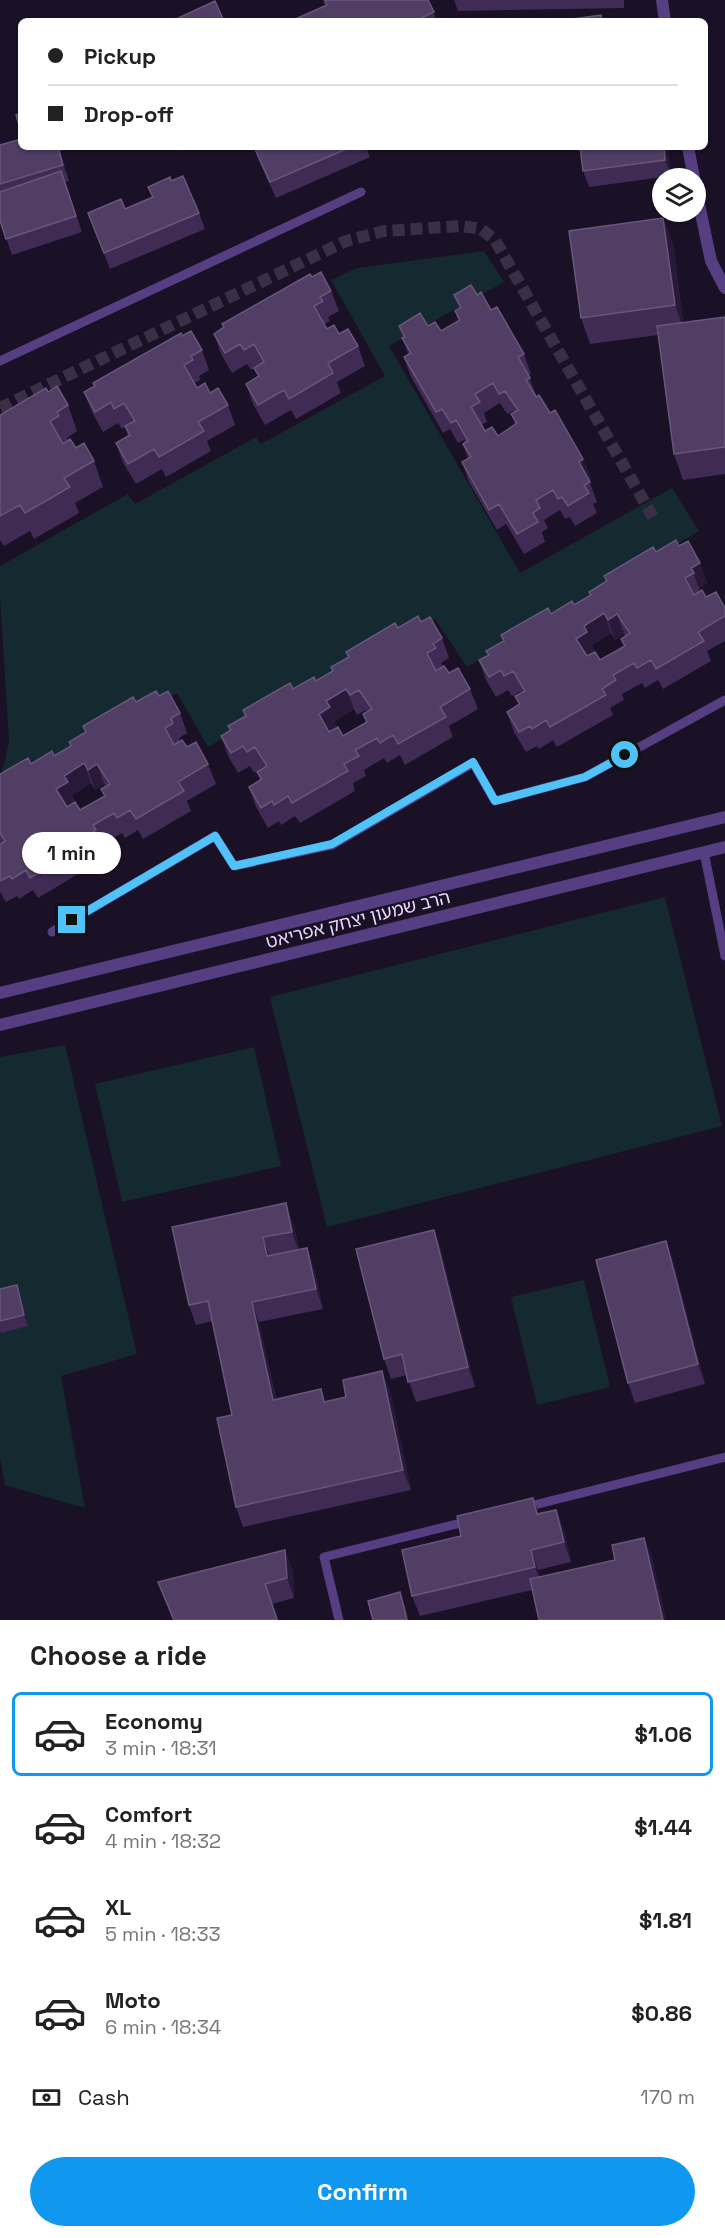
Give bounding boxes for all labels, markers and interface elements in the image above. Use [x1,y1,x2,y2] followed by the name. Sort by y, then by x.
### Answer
[84,42,156,70] text: Pickup
[84,100,174,128] text: Drop-off
[652,168,706,222] map controls
[652,168,706,222] button: layers
[611,741,638,768] route start
[22,833,122,875] callout: 1 min
[47,840,96,866] text: 1 min
[263,885,453,953] street label: הרב שמעון יצחק אפריאט
[58,906,85,933] route end
[30,1638,207,1673] text: Choose a ride
[33,1707,87,1761] icon: car
[105,1707,203,1735] text: Economy
[635,1720,692,1748] text: $1.06
[105,1735,217,1761] text: 3 min · 18:31
[33,1800,87,1854] icon: car
[105,1800,193,1828] text: Comfort
[634,1813,692,1841] text: $1.44
[105,1828,221,1854] text: 4 min · 18:32
[33,1893,87,1947] icon: car
[105,1893,131,1921] text: XL
[639,1906,692,1934] text: $1.81
[105,1921,221,1947] text: 5 min · 18:33
[33,1986,87,2040] icon: car
[105,1986,161,2014] text: Moto
[631,1999,692,2027] text: $0.86
[105,2014,221,2040] text: 6 min · 18:34
[30,2081,63,2114] icon: cash
[78,2083,130,2111] text: Cash
[640,2084,695,2110] text: 170 m
[30,2157,695,2226] button: Confirm

